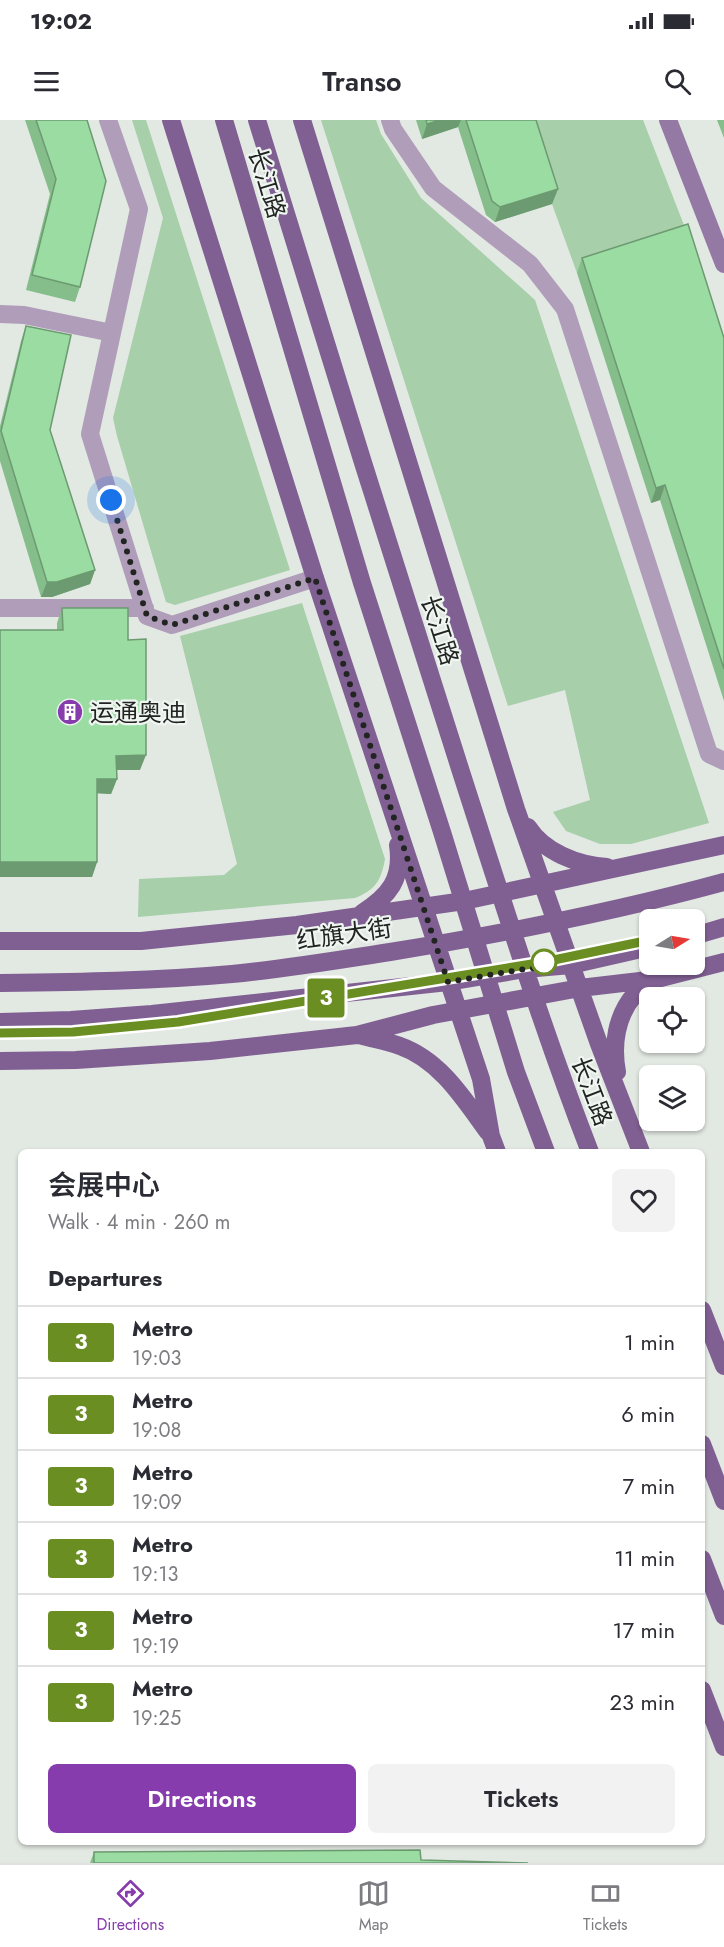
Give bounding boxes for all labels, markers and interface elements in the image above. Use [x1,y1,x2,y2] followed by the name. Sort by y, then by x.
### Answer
[30,5,92,37] text: 19:02
[322,62,402,101] text: Transo
[30,65,63,98] icon: menu
[661,65,694,98] icon: search
[240,143,294,223] street label: 长江路
[96,485,126,515] your location
[412,590,468,670] street label: 长江路
[90,695,186,730] place label: 运通奥迪
[55,697,85,727] building icon: 运通奥迪
[639,909,705,975] north arrow
[639,909,705,1131] map controls
[294,910,394,958] street label: 红旗大街
[531,949,557,975] unlabelled marker
[306,978,346,1018] line badge: 3
[319,983,333,1013] text: 3
[639,987,705,1053] button: locate
[563,1051,621,1131] street label: 长江路
[639,1065,705,1131] button: layers
[48,1165,160,1206] text: 会展中心
[612,1169,675,1232] button: heart
[48,1208,230,1237] text: Walk · 4 min · 260 m
[48,1262,162,1294] text: Departures
[132,1312,193,1344] text: Metro
[624,1326,675,1358] text: 1 min
[74,1327,88,1357] text: 3
[132,1344,181,1373] text: 19:03
[132,1384,193,1416] text: Metro
[621,1398,675,1430] text: 6 min
[74,1399,88,1429] text: 3
[132,1416,181,1445] text: 19:08
[132,1456,193,1488] text: Metro
[622,1470,675,1502] text: 7 min
[74,1471,88,1501] text: 3
[132,1488,182,1517] text: 19:09
[132,1528,193,1560] text: Metro
[614,1542,675,1574] text: 11 min
[74,1543,88,1573] text: 3
[132,1560,178,1589] text: 19:13
[132,1600,193,1632] text: Metro
[613,1614,675,1646] text: 17 min
[74,1615,88,1645] text: 3
[132,1632,179,1661] text: 19:19
[132,1672,193,1704] text: Metro
[609,1686,675,1718] text: 23 min
[74,1687,88,1717] text: 3
[132,1704,181,1733] text: 19:25
[48,1764,356,1833] button: Directions
[368,1764,675,1833] button: Tickets
[96,1877,164,1936] tab: Directions
[357,1877,390,1936] tab: Map
[583,1877,628,1936] tab: Tickets

